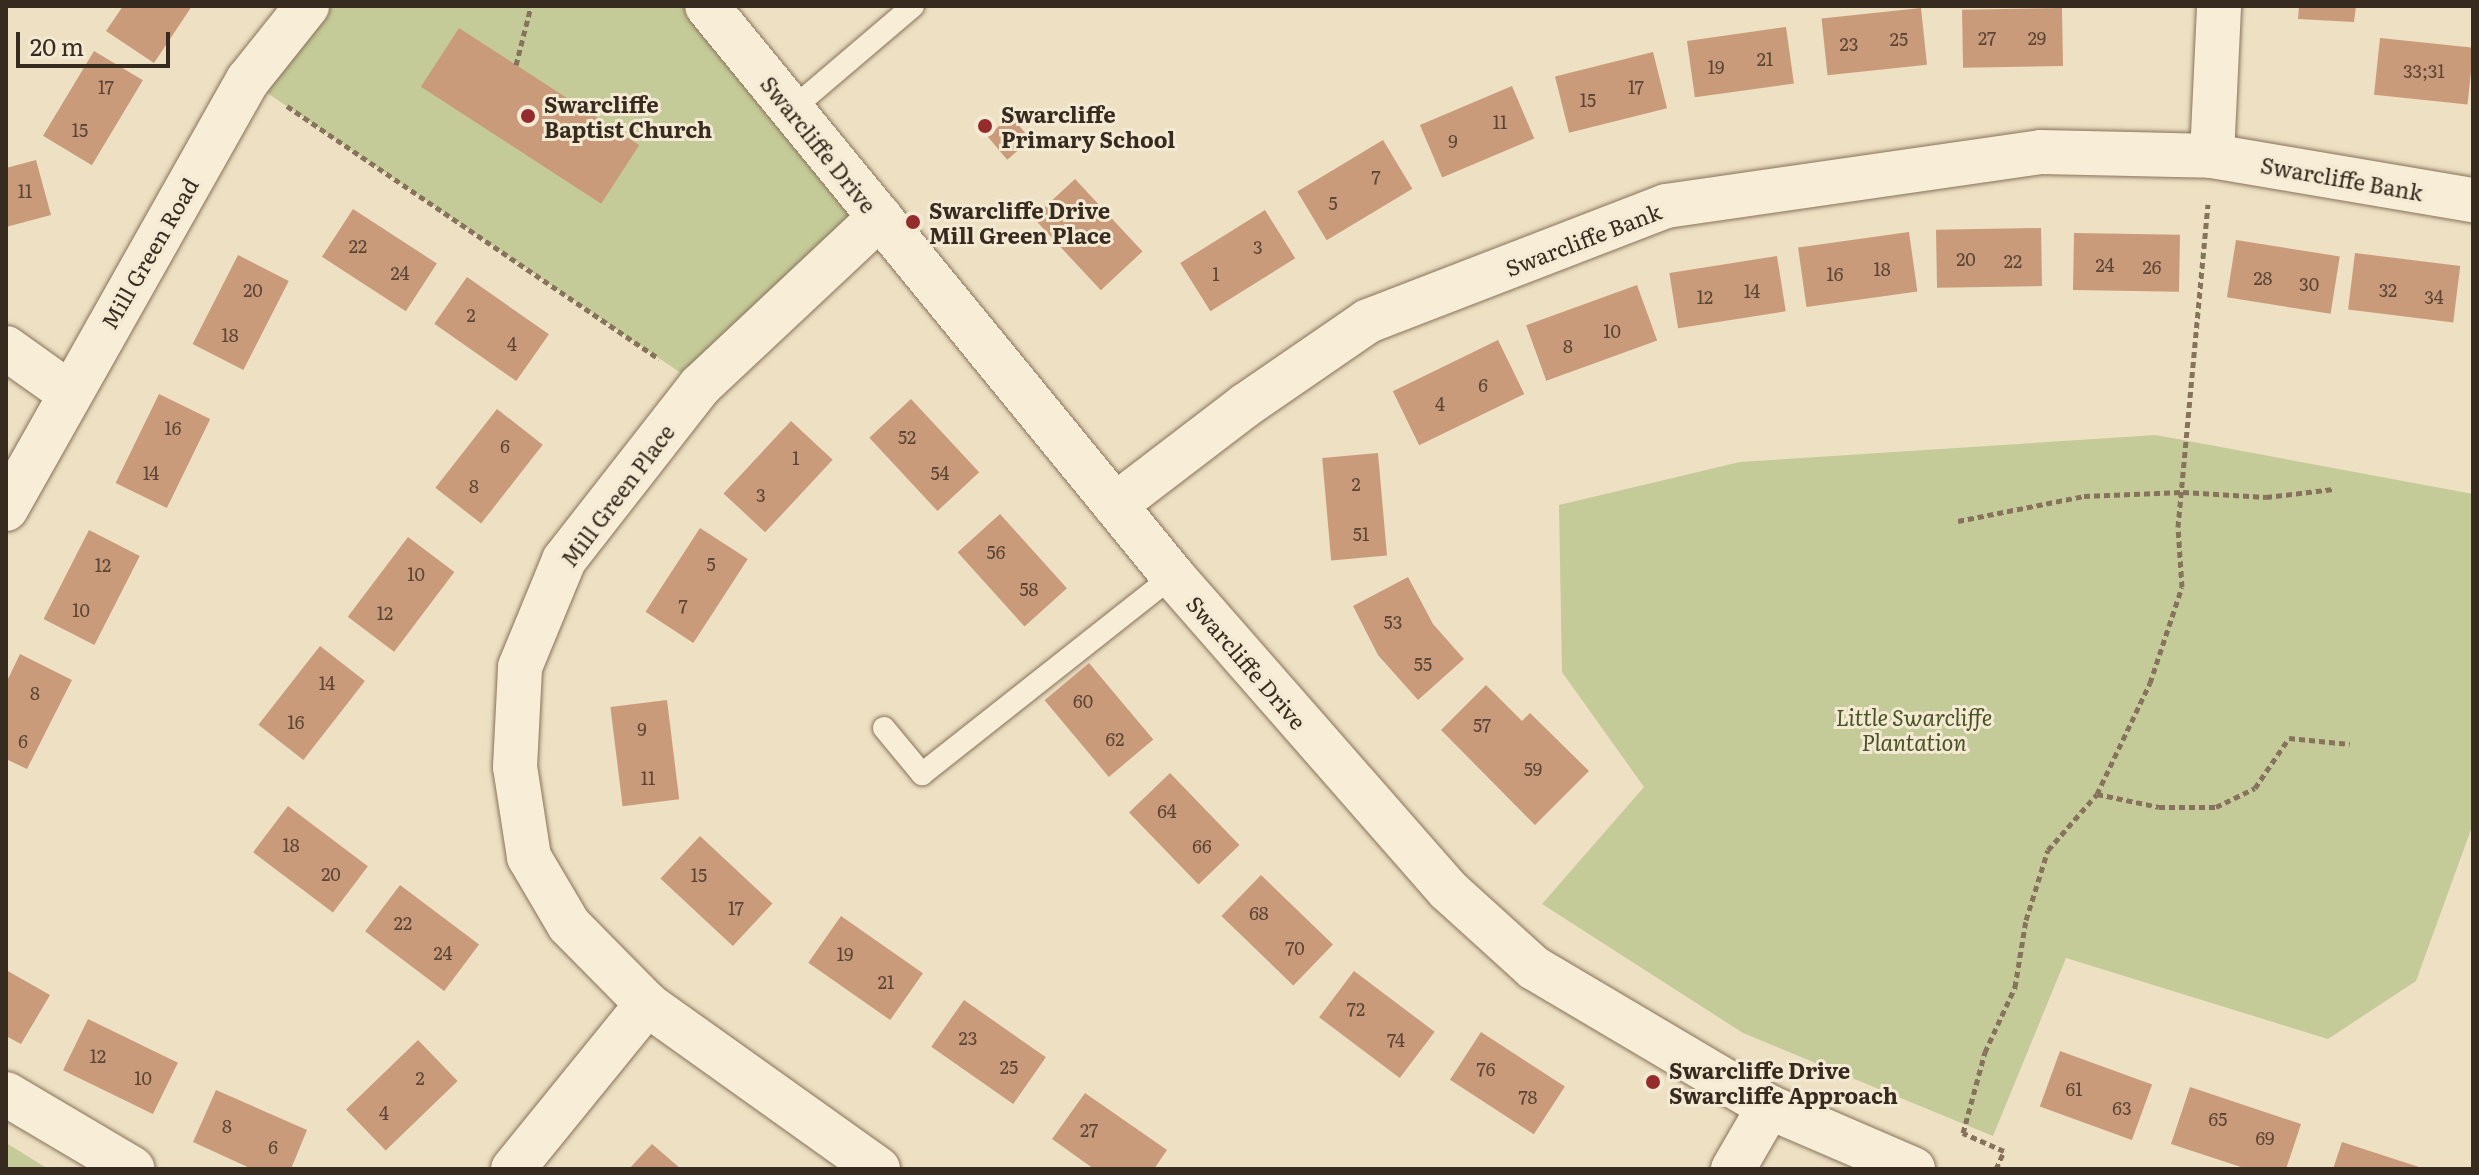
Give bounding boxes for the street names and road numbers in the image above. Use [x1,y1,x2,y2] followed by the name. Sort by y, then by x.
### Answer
[756,70,882,218] street label: Swarcliffe Drive
[2259,151,2425,205] street label: Swarcliffe Bank
[95,173,203,333] street label: Mill Green Road
[1501,197,1665,281] street label: Swarcliffe Bank
[555,419,679,571] street label: Mill Green Place
[1182,590,1312,734] street label: Swarcliffe Drive

